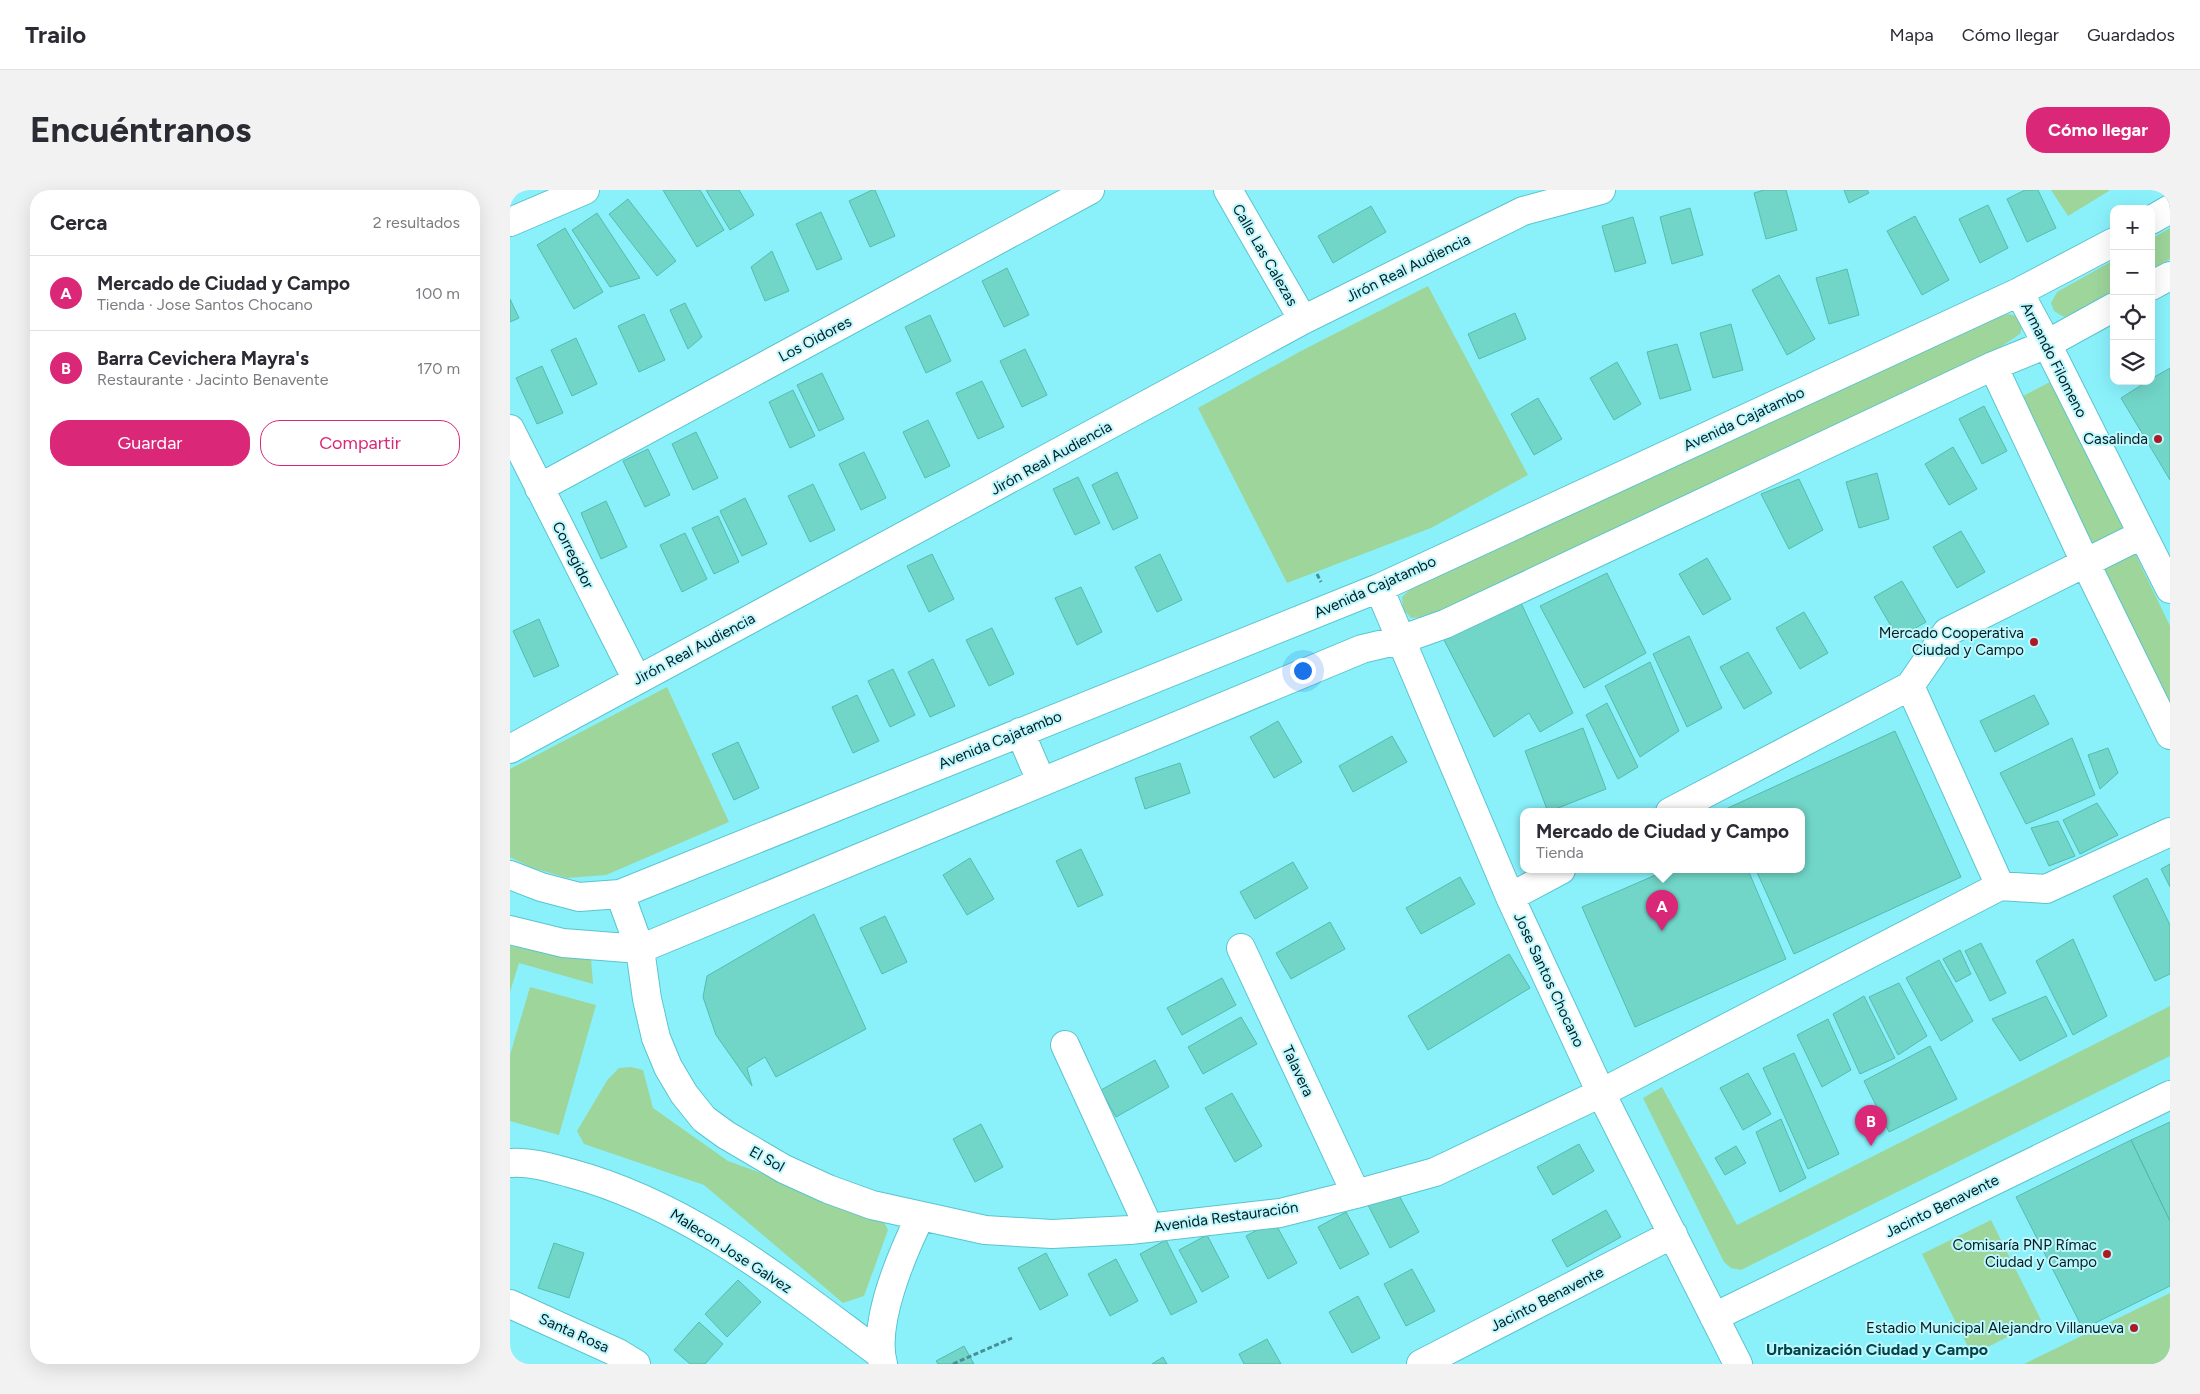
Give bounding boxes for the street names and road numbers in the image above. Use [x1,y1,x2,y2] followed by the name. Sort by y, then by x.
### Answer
[1228,201,1302,309] street label: Calle Las Calezas
[1343,230,1473,306] street label: Jirón Real Audiencia
[2017,299,2091,421] street label: Armando Filomeno
[775,312,855,366] street label: Los Oidores
[1681,383,1808,455] street label: Avenida Cajatambo
[987,417,1115,499] street label: Jirón Real Audiencia
[548,519,598,591] street label: Corregidor
[1311,552,1439,622] street label: Avenida Cajatambo
[630,609,758,689] street label: Jirón Real Audiencia
[936,707,1065,773] street label: Avenida Cajatambo
[1510,910,1588,1050] street label: Jose Santos Chocano
[1278,1043,1318,1099] street label: Talavera
[746,1142,788,1176] street label: El Sol
[1882,1171,2002,1241] street label: Jacinto Benavente
[1153,1198,1299,1236] street label: Avenida Restauración
[667,1205,795,1297] street label: Malecon Jose Galvez
[1487,1263,1607,1335] street label: Jacinto Benavente
[536,1310,612,1356] street label: Santa Rosa

